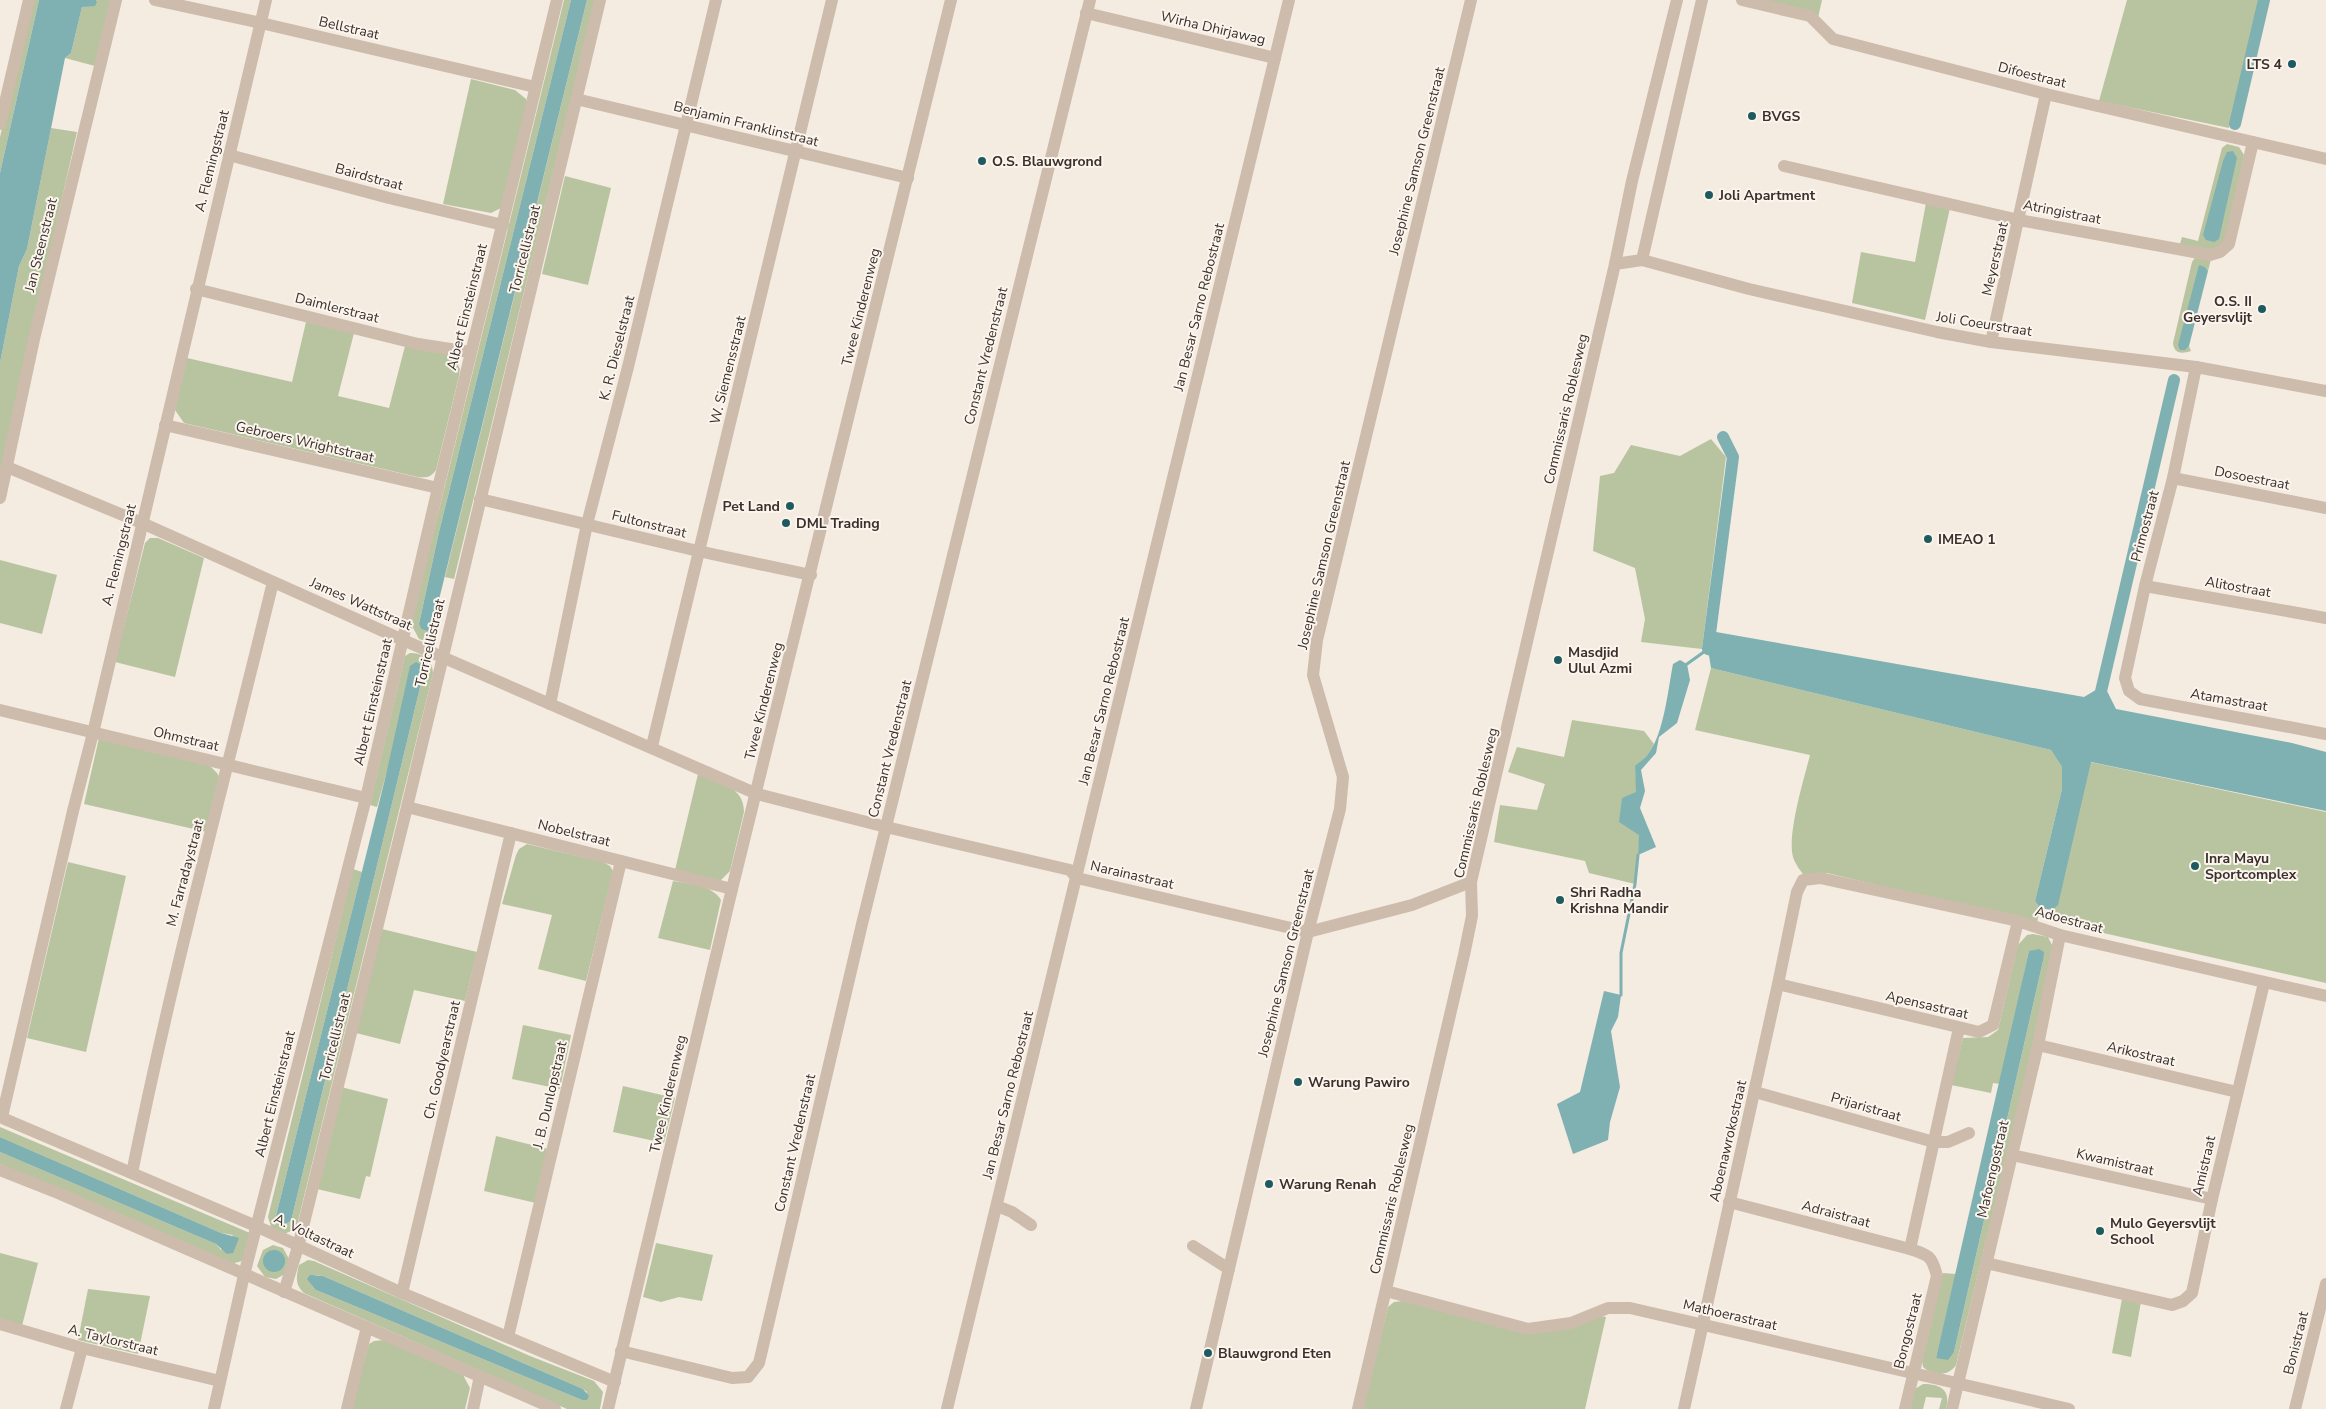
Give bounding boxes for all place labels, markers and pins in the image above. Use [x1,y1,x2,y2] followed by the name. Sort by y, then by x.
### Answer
[2247,55,2283,74] place label: LTS 4
[2286,58,2298,70] marker: LTS 4
[1762,107,1801,126] place label: BVGS
[1746,110,1758,122] marker: BVGS
[992,152,1102,171] place label: O.S. Blauwgrond
[976,155,988,167] marker: O.S. Blauwgrond
[1718,186,1816,205] place label: Joli Apartment
[1703,189,1715,201] marker: Joli Apartment
[2183,292,2253,327] place label: O.S. II Geyersvlijt
[2256,303,2268,315] marker: O.S. II Geyersvlijt
[722,497,780,516] place label: Pet Land
[784,500,796,512] marker: Pet Land
[796,514,880,533] place label: DML Trading
[780,517,792,529] marker: DML Trading
[1938,530,1996,549] place label: IMEAO 1
[1922,533,1934,545] marker: IMEAO 1
[1568,643,1632,678] place label: Masdjid Ulul Azmi
[1552,654,1564,666] marker: Masdjid Ulul Azmi
[2205,849,2297,884] place label: Inra Mayu Sportcomplex
[2189,860,2201,872] marker: Inra Mayu Sportcomplex
[1570,883,1669,918] place label: Shri Radha Krishna Mandir
[1554,894,1566,906] marker: Shri Radha Krishna Mandir
[1308,1073,1410,1092] place label: Warung Pawiro
[1292,1076,1304,1088] marker: Warung Pawiro
[1279,1175,1376,1194] place label: Warung Renah
[1263,1178,1275,1190] marker: Warung Renah
[2110,1214,2216,1249] place label: Mulo Geyersvlijt School
[2094,1225,2106,1237] marker: Mulo Geyersvlijt School
[1218,1344,1331,1363] place label: Blauwgrond Eten
[1202,1347,1214,1359] marker: Blauwgrond Eten

